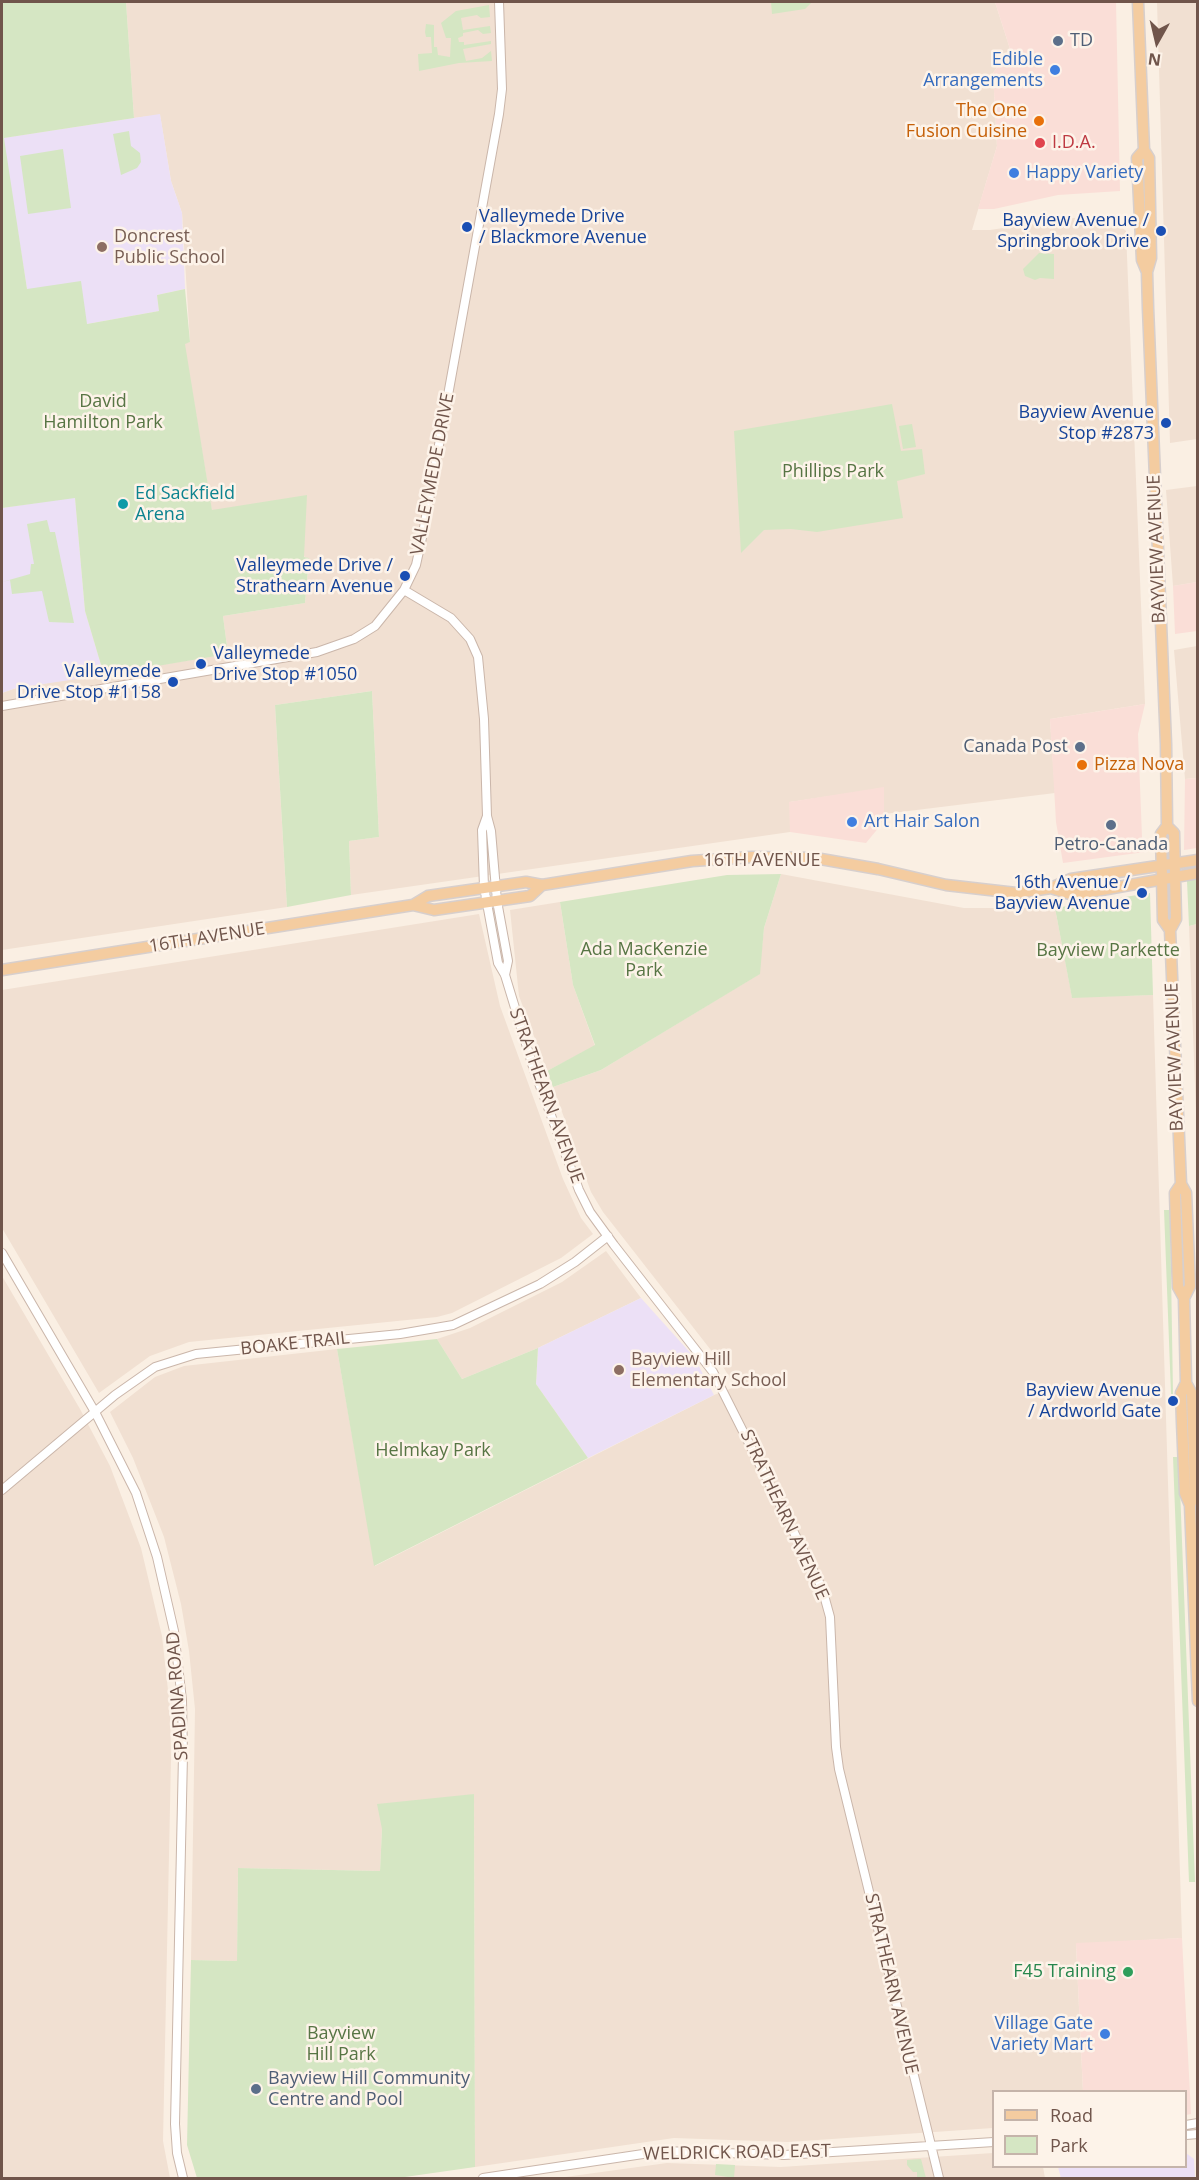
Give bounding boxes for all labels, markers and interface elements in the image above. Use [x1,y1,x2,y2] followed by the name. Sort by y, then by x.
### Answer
[1127,12,1187,72] north arrow
[1070,30,1093,52] place label: TD
[1051,34,1065,48] marker: TD
[1147,48,1162,72] text: N
[923,49,1043,92] place label: Edible Arrangements
[1048,63,1062,77] marker: Edible Arrangements
[906,100,1027,142] place label: The One Fusion Cuisine
[1032,114,1046,128] marker: The One Fusion Cuisine
[1052,132,1096,154] place label: I.D.A.
[1033,136,1047,150] marker: I.D.A.
[1026,162,1143,184] place label: Happy Variety
[1007,166,1021,180] marker: Happy Variety
[479,206,647,248] place label: Valleymede Drive / Blackmore Avenue
[997,210,1149,252] place label: Bayview Avenue / Springbrook Drive
[460,220,474,234] marker: Valleymede Drive / Blackmore Avenue
[1154,224,1168,238] marker: Bayview Avenue / Springbrook Drive
[114,226,225,268] place label: Doncrest Public School
[95,240,109,254] marker: Doncrest Public School
[43,391,163,434] park label: David Hamilton Park
[407,391,459,557] street label: VALLEYMEDE DRIVE
[1018,402,1154,444] place label: Bayview Avenue Stop #2873
[1159,416,1173,430] marker: Bayview Avenue Stop #2873
[782,461,884,483] park label: Phillips Park
[1144,474,1170,624] street label: BAYVIEW AVENUE
[135,483,235,526] place label: Ed Sackfield Arena
[116,497,130,511] marker: Ed Sackfield Arena
[236,555,393,598] place label: Valleymede Drive / Strathearn Avenue
[398,569,412,583] marker: Valleymede Drive / Strathearn Avenue
[213,643,357,686] place label: Valleymede Drive Stop #1050
[194,657,208,671] marker: Valleymede Drive Stop #1050
[17,661,161,704] place label: Valleymede Drive Stop #1158
[166,675,180,689] marker: Valleymede Drive Stop #1158
[963,736,1068,758] place label: Canada Post
[1073,740,1087,754] marker: Canada Post
[1094,754,1184,776] place label: Pizza Nova
[1075,758,1089,772] marker: Pizza Nova
[864,811,980,833] place label: Art Hair Salon
[845,815,859,829] marker: Art Hair Salon
[1104,818,1118,832] marker: Petro-Canada
[1054,834,1168,856] place label: Petro-Canada
[703,850,821,872] street label: 16TH AVENUE
[994,872,1130,914] place label: 16th Avenue / Bayview Avenue
[1135,886,1149,900] marker: 16th Avenue / Bayview Avenue
[147,918,267,958] street label: 16TH AVENUE
[580,939,708,982] park label: Ada MacKenzie Park
[1036,940,1180,962] park label: Bayview Parkette
[1162,982,1188,1132] street label: BAYVIEW AVENUE
[504,1005,588,1187] street label: STRATHEARN AVENUE
[239,1328,351,1360] street label: BOAKE TRAIL
[631,1349,787,1392] place label: Bayview Hill Elementary School
[612,1363,626,1377] marker: Bayview Hill Elementary School
[1025,1380,1161,1422] place label: Bayview Avenue / Ardworld Gate
[1166,1394,1180,1408] marker: Bayview Avenue / Ardworld Gate
[735,1427,833,1603] street label: STRATHEARN AVENUE
[375,1440,491,1462] park label: Helmkay Park
[163,1631,193,1761] street label: SPADINA ROAD
[860,1891,922,2077] street label: STRATHEARN AVENUE
[1013,1961,1116,1983] place label: F45 Training
[1121,1965,1135,1979] marker: F45 Training
[990,2013,1093,2056] place label: Village Gate Variety Mart
[306,2023,376,2066] park label: Bayview Hill Park
[1098,2027,1112,2041] marker: Village Gate Variety Mart
[268,2068,470,2110] place label: Bayview Hill Community Centre and Pool
[249,2082,263,2096] marker: Bayview Hill Community Centre and Pool
[992,2090,1187,2168] legend
[1050,2103,1093,2127] text: Road
[1050,2133,1088,2157] text: Park
[643,2141,831,2165] street label: WELDRICK ROAD EAST

